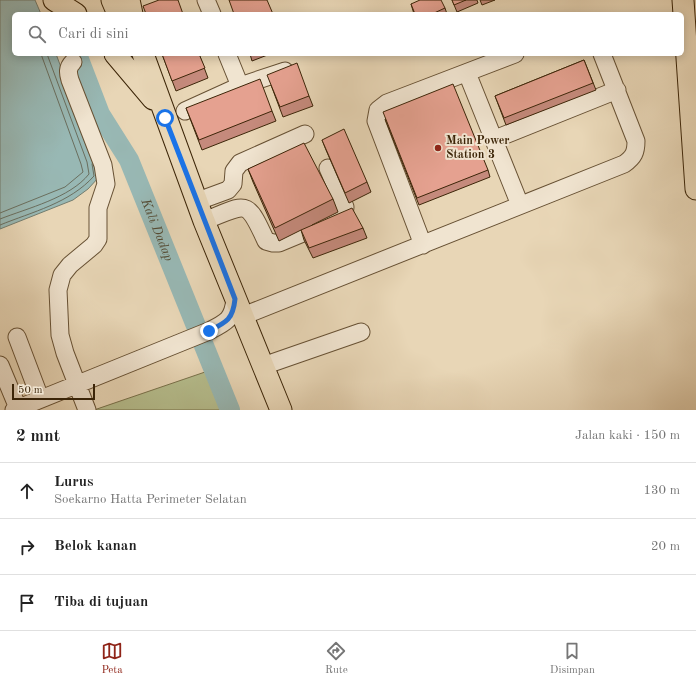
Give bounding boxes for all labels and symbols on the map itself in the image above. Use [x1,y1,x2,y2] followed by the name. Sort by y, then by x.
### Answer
[156,109,174,127] route start
[446,135,510,161] place label: Main Power Station 3
[433,143,443,153] marker: Main Power Station 3
[138,196,176,263] water label: Kali Dadap
[200,322,218,340] route end
[12,382,95,401] scale bar

